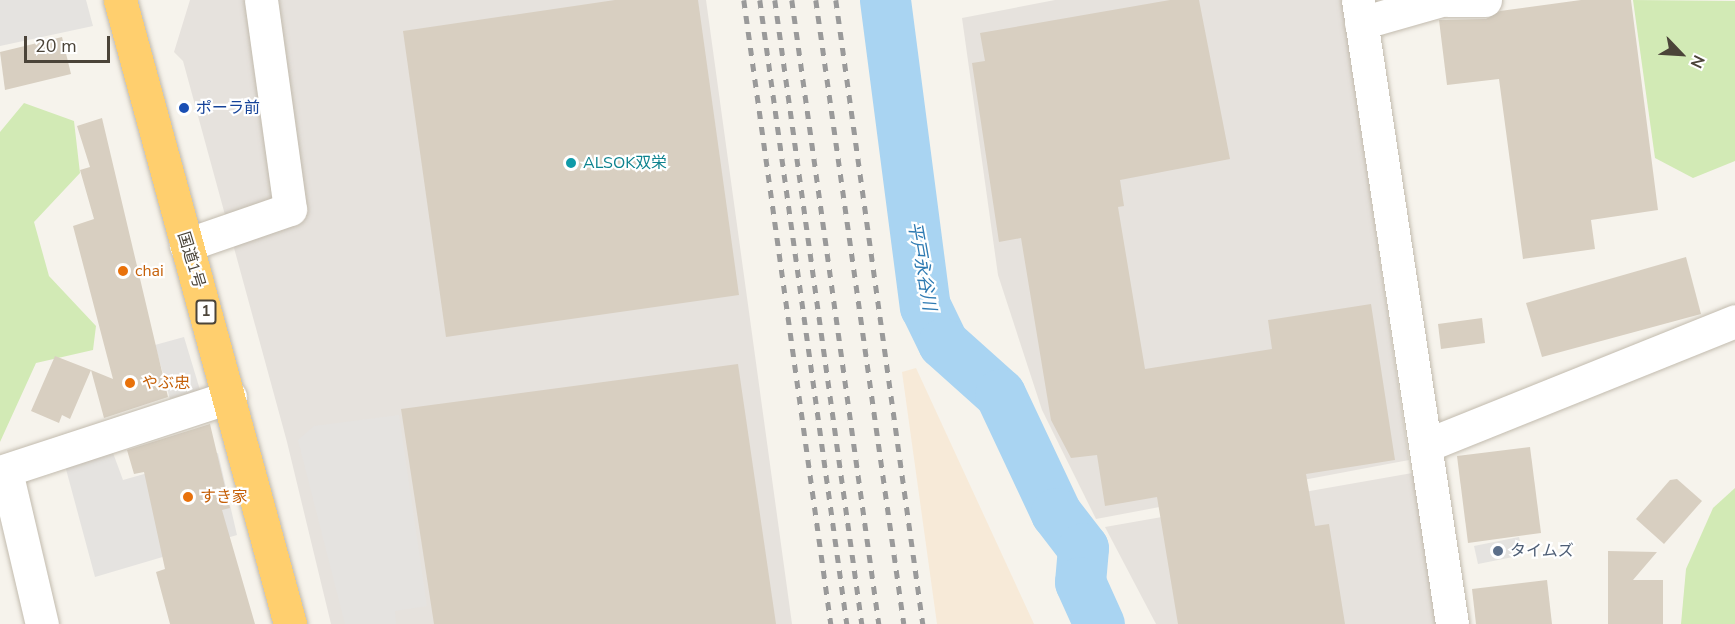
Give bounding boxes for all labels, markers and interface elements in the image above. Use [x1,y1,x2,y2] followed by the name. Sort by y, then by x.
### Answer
[27,24,112,62] scale bar
[1651,24,1711,84] north arrow
[35,34,77,58] text: 20 m
[1685,52,1710,72] text: N
[196,98,260,118] place label: ポーラ前
[177,101,191,115] marker: ポーラ前
[583,153,667,173] place label: ALSOK双栄
[564,156,578,170] marker: ALSOK双栄
[904,220,940,312] water label: 平戸永谷川
[173,230,209,290] street label: 国道1号
[135,261,164,281] place label: chai
[116,264,130,278] marker: chai
[196,300,216,324] road number: 1
[142,373,190,393] place label: やぶ忠
[123,376,137,390] marker: やぶ忠
[200,487,248,507] place label: すき家
[181,490,195,504] marker: すき家
[1510,541,1574,561] place label: タイムズ
[1491,544,1505,558] marker: タイムズ

